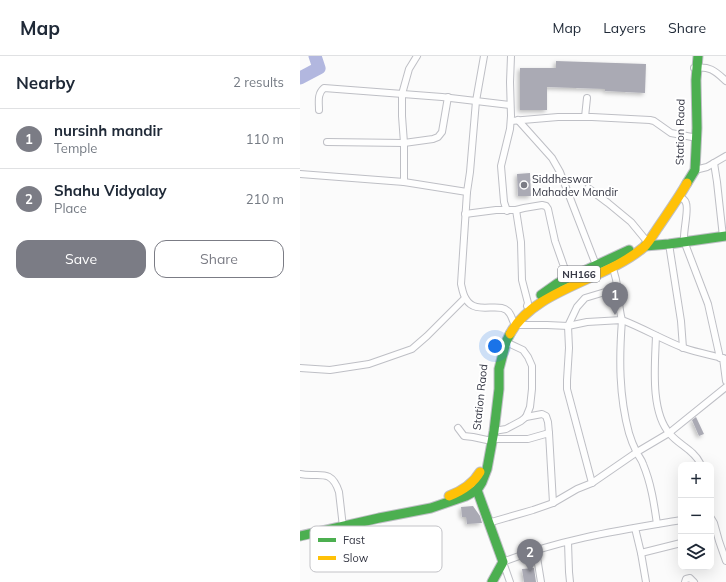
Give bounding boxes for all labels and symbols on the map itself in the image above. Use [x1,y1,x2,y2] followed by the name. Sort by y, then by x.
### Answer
[672,99,688,165] street label: Station Raod
[532,172,618,199] place label: Siddheswar Mahadev Mandir
[519,180,529,190] marker: Siddheswar Mahadev Mandir
[558,266,600,282] road number: NH166
[602,282,628,315] pin: 1
[485,336,505,356] your location
[470,363,490,431] street label: Station Raod
[310,526,442,572] legend
[343,533,365,547] text: Fast
[517,539,543,572] pin: 2
[343,551,369,565] text: Slow

